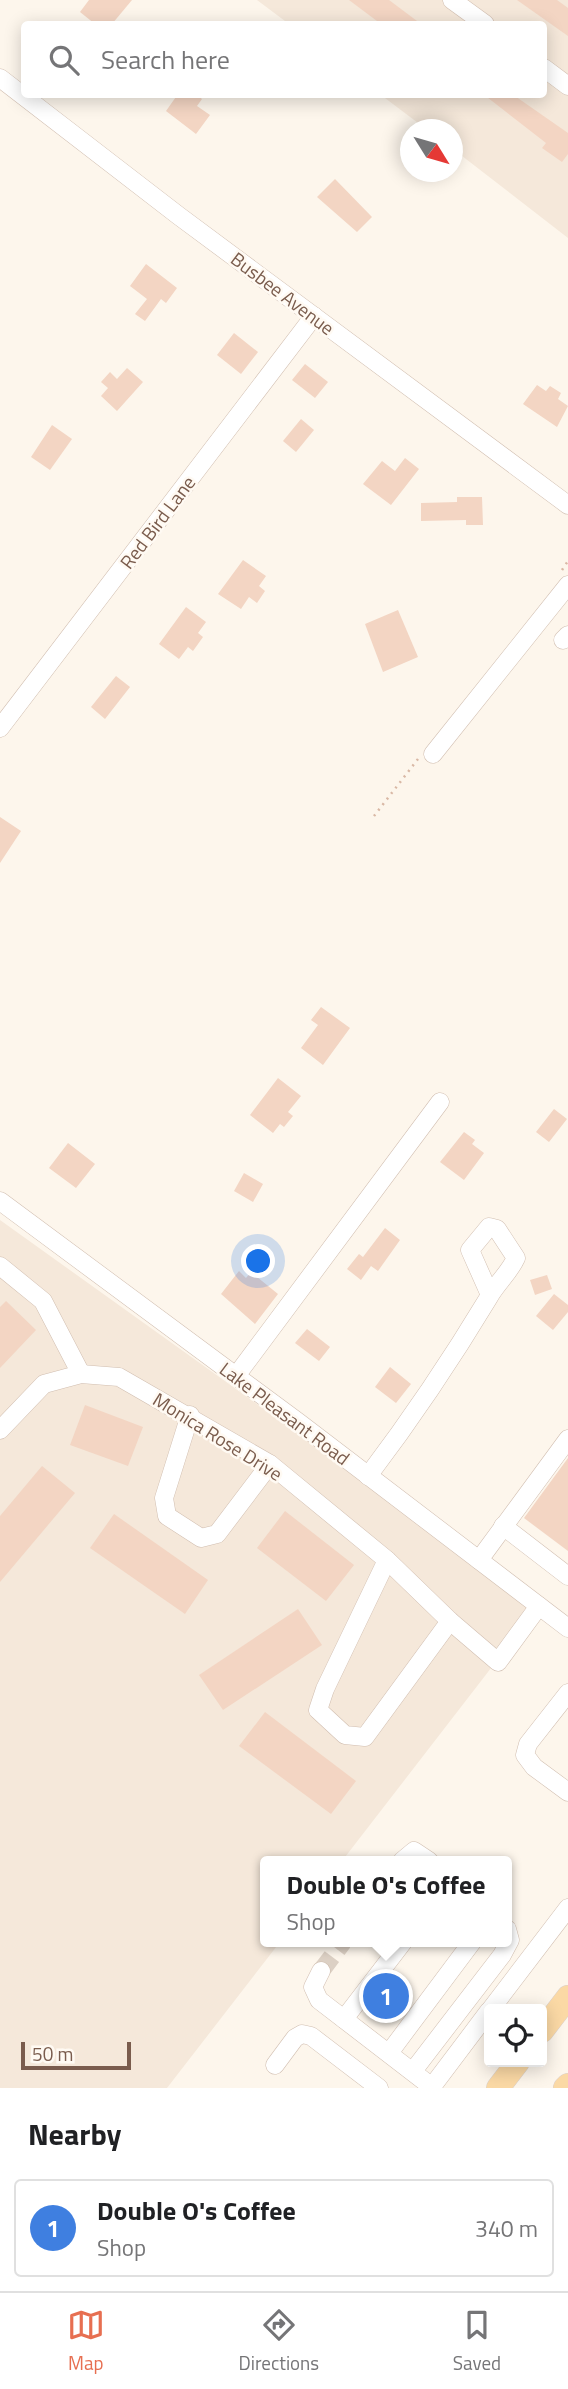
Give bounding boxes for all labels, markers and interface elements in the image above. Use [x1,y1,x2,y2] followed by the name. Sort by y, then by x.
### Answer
[21,21,547,98] search box
[101,40,230,79] text: Search here
[45,41,83,79] icon: search
[400,119,463,182] north arrow
[225,244,341,342] street label: Busbee Avenue
[112,469,202,575] street label: Red Bird Lane
[241,1244,275,1278] your location
[214,1354,356,1472] street label: Lake Pleasant Road
[148,1384,288,1488] street label: Monica Rose Drive
[260,1856,512,1947] popup
[287,1865,485,1904] text: Double O's Coffee
[287,1904,336,1939] text: Shop
[363,1970,409,2022] pin: 1
[484,2004,547,2067] map controls
[484,2004,547,2067] button: locate
[21,2039,131,2071] scale bar
[32,2039,73,2068] text: 50 m
[28,2111,121,2157] text: Nearby
[97,2191,296,2230] text: Double O's Coffee
[47,2211,59,2246] text: 1
[475,2211,538,2246] text: 340 m
[97,2230,146,2265] text: Shop
[67,2306,105,2377] tab: Map
[239,2306,319,2377] tab: Directions
[453,2306,501,2377] tab: Saved

